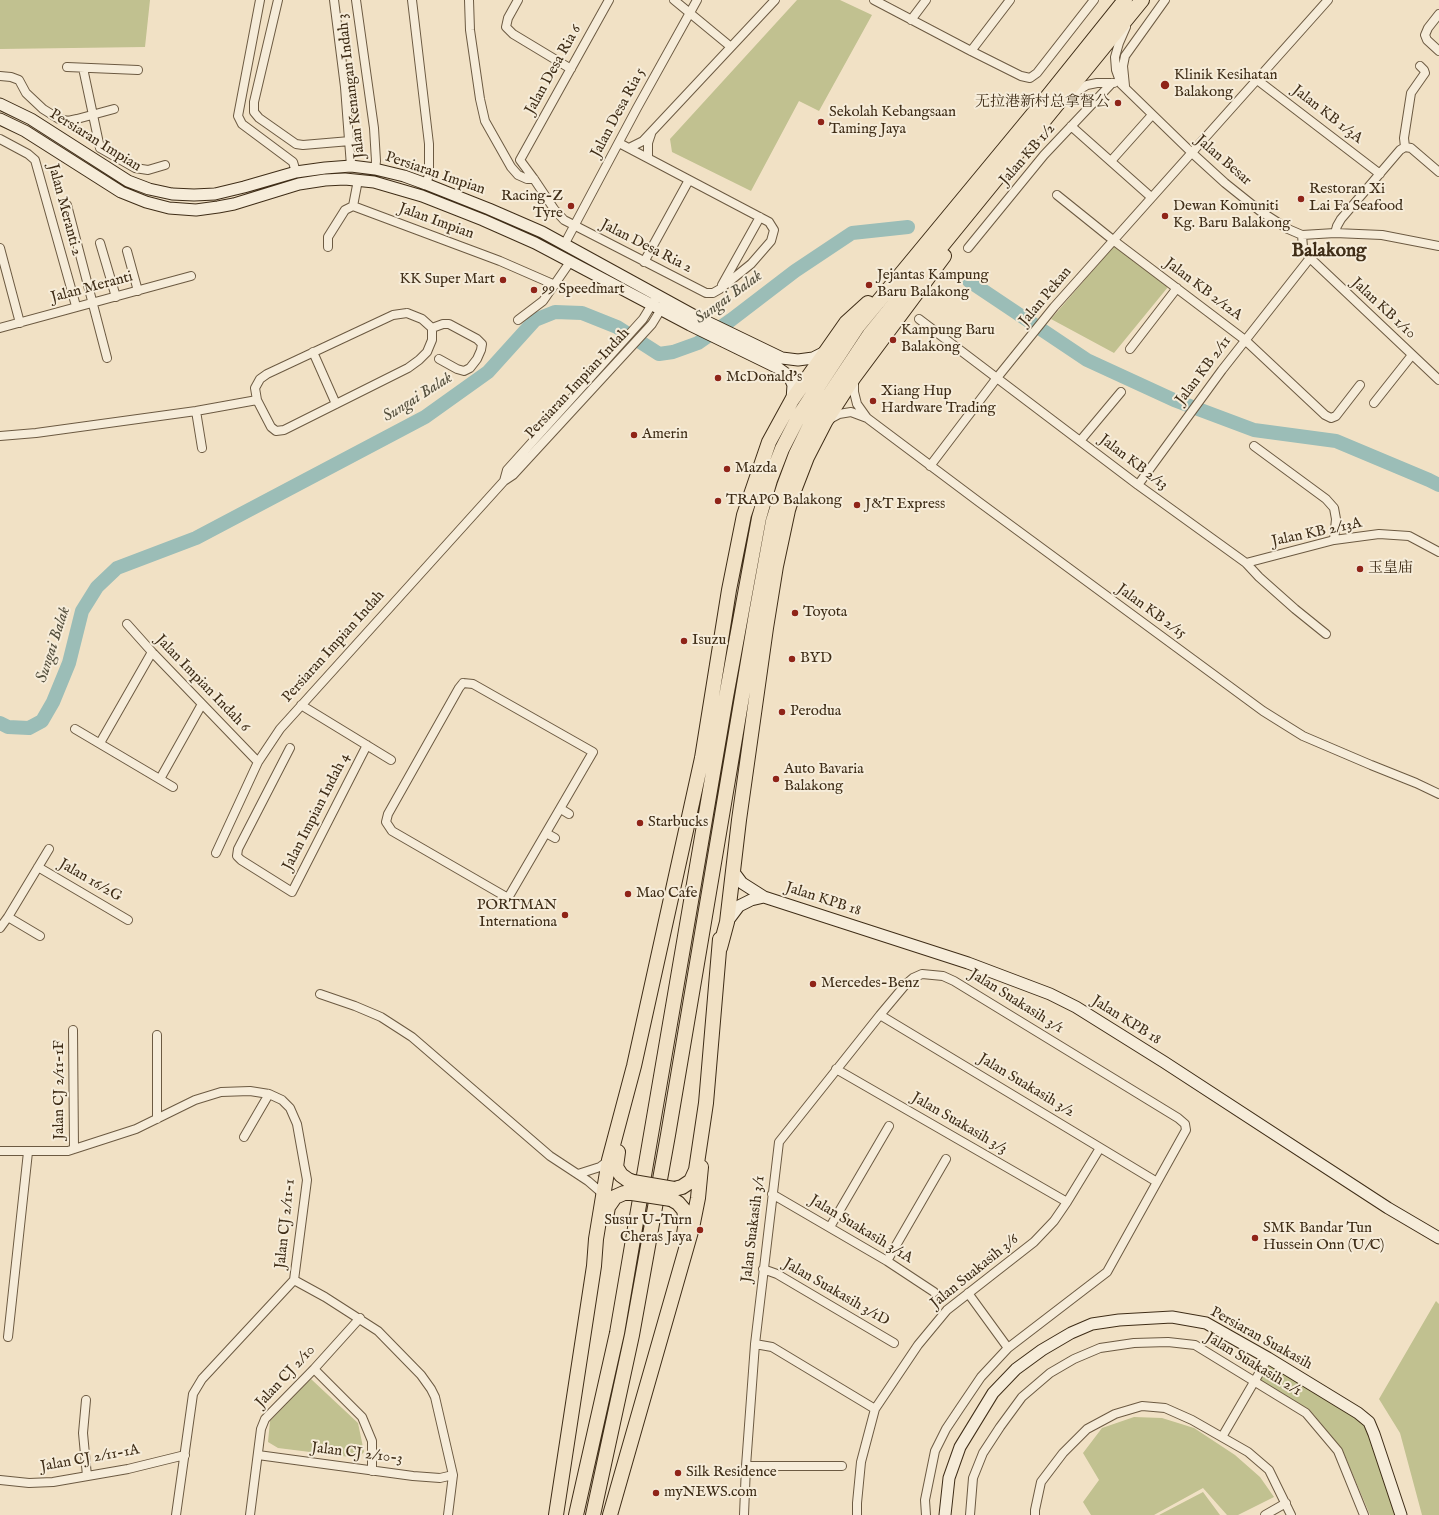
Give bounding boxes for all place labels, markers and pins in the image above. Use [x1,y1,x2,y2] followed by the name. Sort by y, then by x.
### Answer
[1174,67,1277,102] place label: Klinik Kesihatan Balakong
[1159,79,1171,91] marker: Klinik Kesihatan Balakong
[975,94,1110,112] place label: 无拉港新村总拿督公
[1113,98,1123,108] marker: 无拉港新村总拿督公
[829,104,956,139] place label: Sekolah Kebangsaan Taming Jaya
[816,117,826,127] marker: Sekolah Kebangsaan Taming Jaya
[1309,181,1403,216] place label: Restoran Xi Lai Fa Seafood
[501,188,563,223] place label: Racing-Z Tyre
[1296,194,1306,204] marker: Restoran Xi Lai Fa Seafood
[1173,198,1290,233] place label: Dewan Komuniti Kg. Baru Balakong
[566,201,576,211] marker: Racing-Z Tyre
[1160,211,1170,221] marker: Dewan Komuniti Kg. Baru Balakong
[877,267,989,302] place label: Jejantas Kampung Baru Balakong
[400,271,495,289] place label: KK Super Mart
[498,275,508,285] marker: KK Super Mart
[864,280,874,290] marker: Jejantas Kampung Baru Balakong
[542,281,625,299] place label: 99 Speedmart
[529,285,539,295] marker: 99 Speedmart
[901,322,995,357] place label: Kampung Baru Balakong
[888,335,898,345] marker: Kampung Baru Balakong
[726,369,802,387] place label: McDonald's
[713,373,723,383] marker: McDonald's
[881,383,996,418] place label: Xiang Hup Hardware Trading
[868,396,878,406] marker: Xiang Hup Hardware Trading
[642,426,688,444] place label: Amerin
[629,430,639,440] marker: Amerin
[735,460,777,478] place label: Mazda
[722,464,732,474] marker: Mazda
[726,492,842,510] place label: TRAPO Balakong
[713,496,723,506] marker: TRAPO Balakong
[865,496,945,514] place label: J&T Express
[852,500,862,510] marker: J&T Express
[1368,560,1413,578] place label: 玉皇庙
[1355,564,1365,574] marker: 玉皇庙
[803,604,847,622] place label: Toyota
[790,608,800,618] marker: Toyota
[692,632,726,650] place label: Isuzu
[679,636,689,646] marker: Isuzu
[800,650,832,668] place label: BYD
[787,654,797,664] marker: BYD
[790,703,841,721] place label: Perodua
[777,707,787,717] marker: Perodua
[784,761,864,796] place label: Auto Bavaria Balakong
[771,774,781,784] marker: Auto Bavaria Balakong
[648,814,708,832] place label: Starbucks
[635,818,645,828] marker: Starbucks
[636,885,697,903] place label: Mao Cafe
[623,889,633,899] marker: Mao Cafe
[477,897,557,932] place label: PORTMAN Internationa
[560,910,570,920] marker: PORTMAN Internationa
[821,975,920,993] place label: Mercedes-Benz
[808,979,818,989] marker: Mercedes-Benz
[604,1212,692,1247] place label: Susur U-Turn Cheras Jaya
[1263,1220,1384,1255] place label: SMK Bandar Tun Hussein Onn (U/C)
[695,1225,705,1235] marker: Susur U-Turn Cheras Jaya
[1250,1233,1260,1243] marker: SMK Bandar Tun Hussein Onn (U/C)
[686,1464,777,1482] place label: Silk Residence
[673,1468,683,1478] marker: Silk Residence
[664,1484,757,1502] place label: myNEWS.com
[651,1488,661,1498] marker: myNEWS.com

